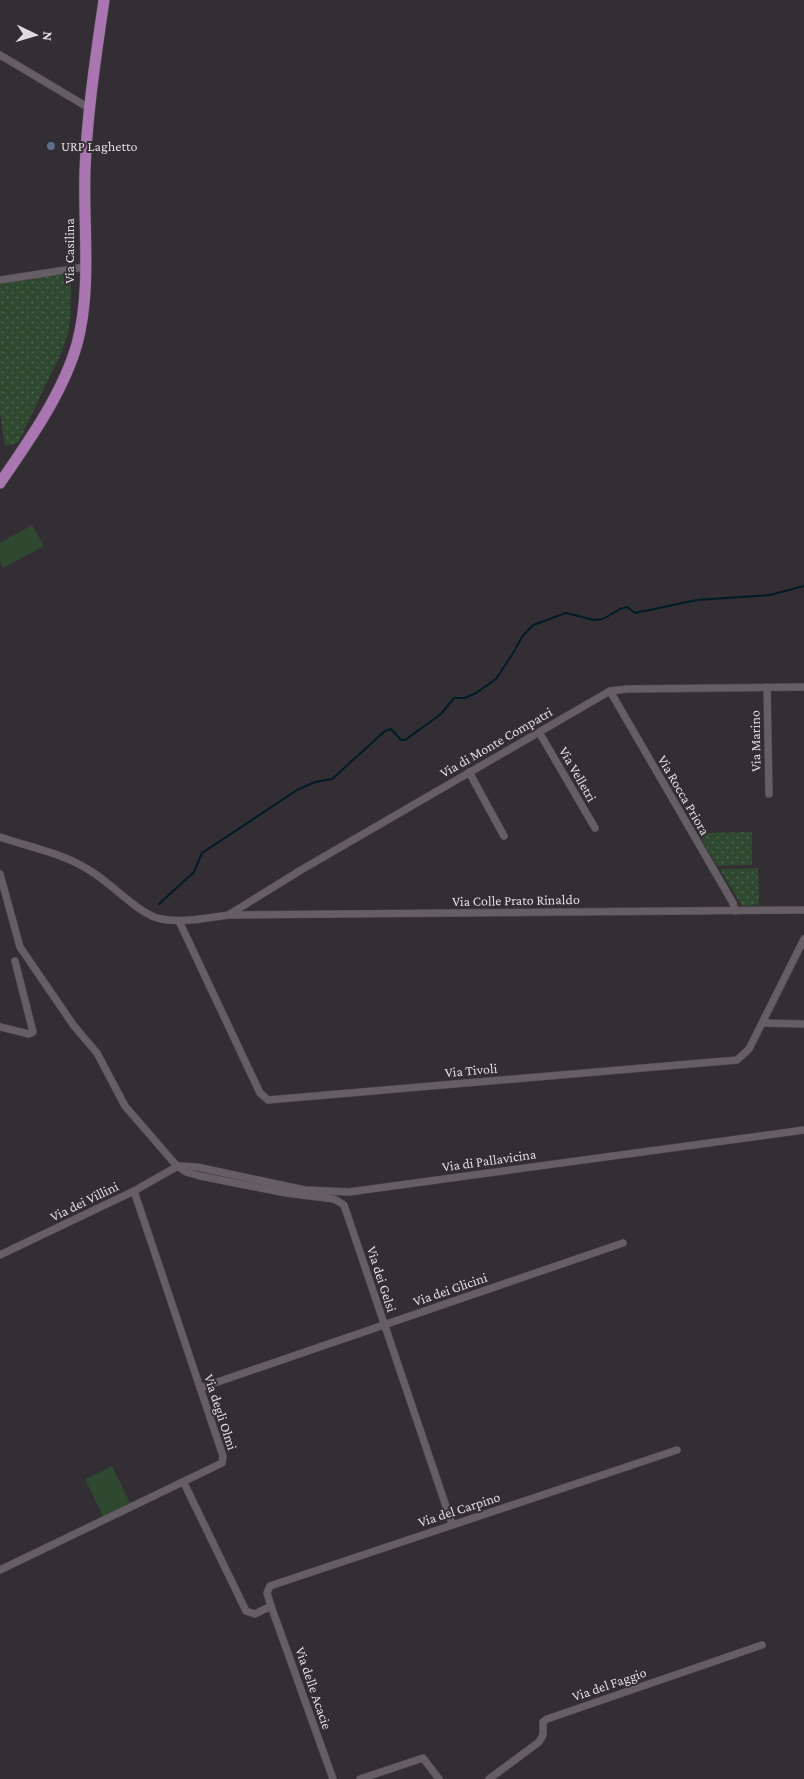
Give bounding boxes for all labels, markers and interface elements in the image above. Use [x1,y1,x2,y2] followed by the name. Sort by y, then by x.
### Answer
[10,10,60,60] north arrow
[40,31,56,42] text: N
[61,138,138,154] place label: URP Laghetto
[45,140,57,152] marker: URP Laghetto
[61,218,77,284] street label: Via Casilina
[437,703,555,781] street label: Via di Monte Compatri
[746,710,764,772] street label: Via Marino
[556,744,600,805] street label: Via Velletri
[655,752,714,838] street label: Via Rocca Priora
[452,891,580,909] street label: Via Colle Prato Rinaldo
[444,1060,498,1080] street label: Via Tivoli
[441,1145,538,1175] street label: Via di Pallavicina
[47,1177,121,1224] street label: Via dei Villini
[364,1244,400,1314] street label: Via dei Gelsi
[411,1269,489,1309] street label: Via dei Glicini
[201,1372,241,1452] street label: Via degli Olmi
[416,1488,502,1530] street label: Via del Carpino
[292,1645,336,1731] street label: Via delle Acacie
[570,1664,648,1704] street label: Via del Faggio

